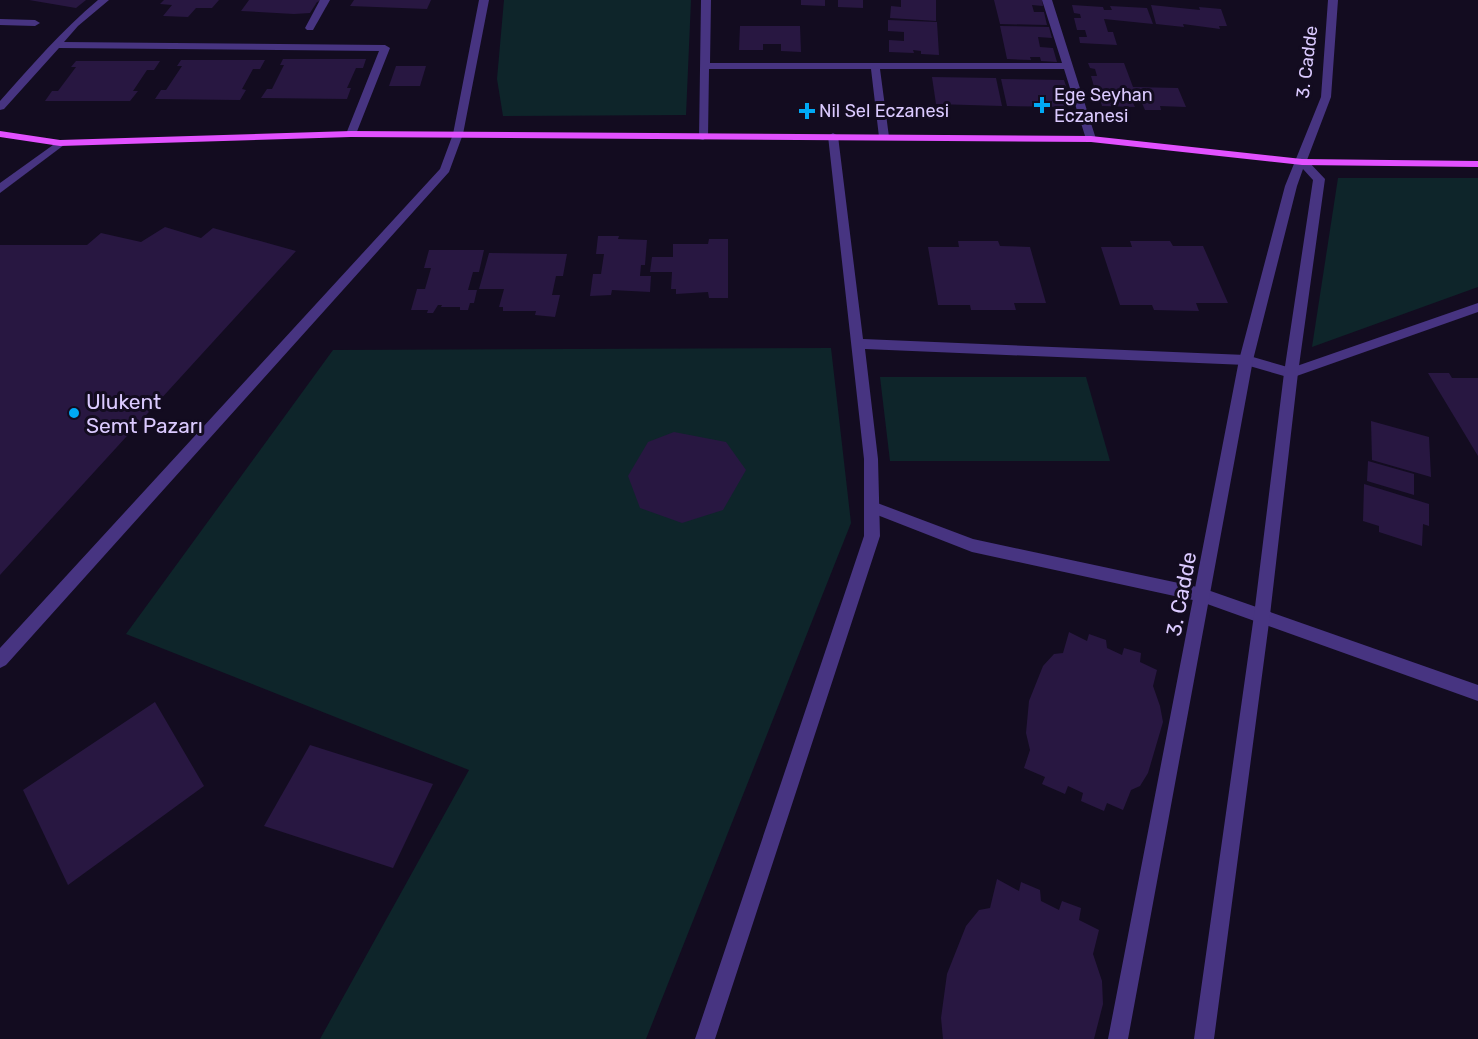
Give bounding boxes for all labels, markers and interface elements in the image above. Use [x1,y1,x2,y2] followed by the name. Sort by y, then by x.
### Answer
[1292,24,1322,100] street label: 3. Cadde
[1054,84,1153,127] place label: Ege Seyhan Eczanesi
[1035,98,1049,112] marker: Ege Seyhan Eczanesi
[819,100,949,122] place label: Nil Sel Eczanesi
[800,104,814,118] marker: Nil Sel Eczanesi
[86,389,203,438] place label: Ulukent Semt Pazarı
[67,406,81,420] marker: Ulukent Semt Pazarı
[1161,550,1201,638] street label: 3. Cadde

